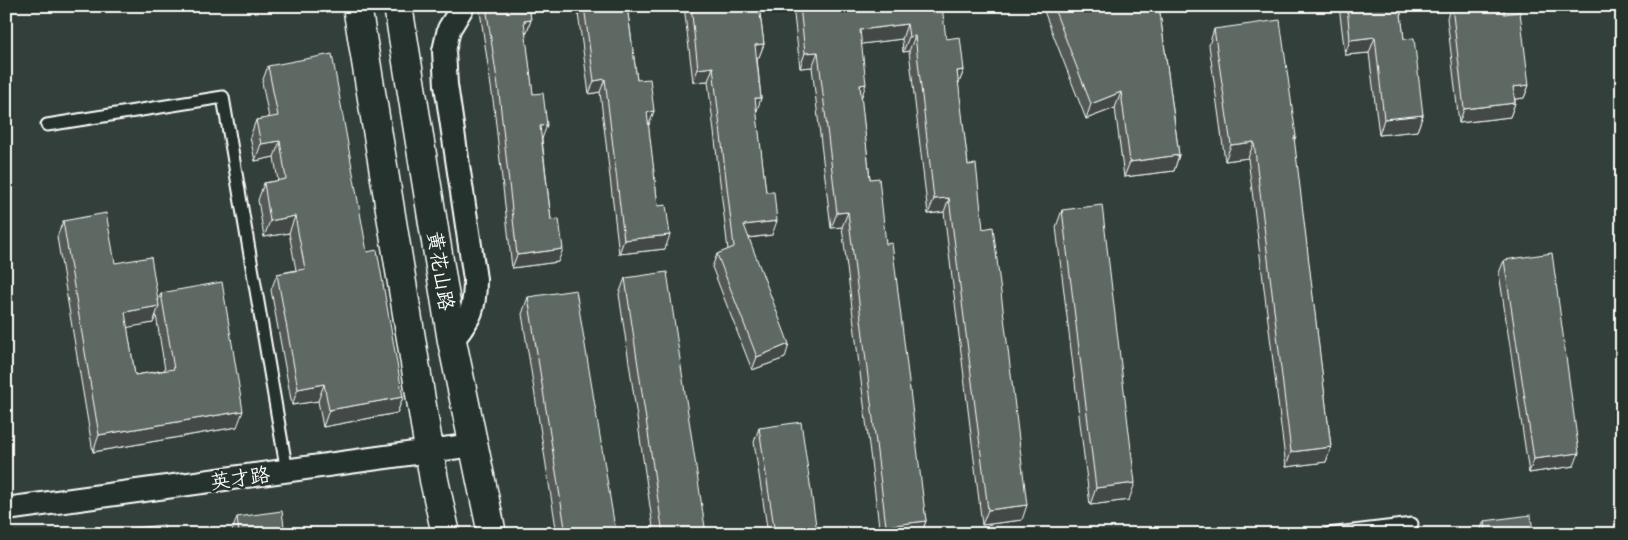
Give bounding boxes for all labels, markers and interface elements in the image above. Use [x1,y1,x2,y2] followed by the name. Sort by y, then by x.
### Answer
[418,230,458,314] street label: 黄花山路
[209,463,273,499] street label: 英才路

